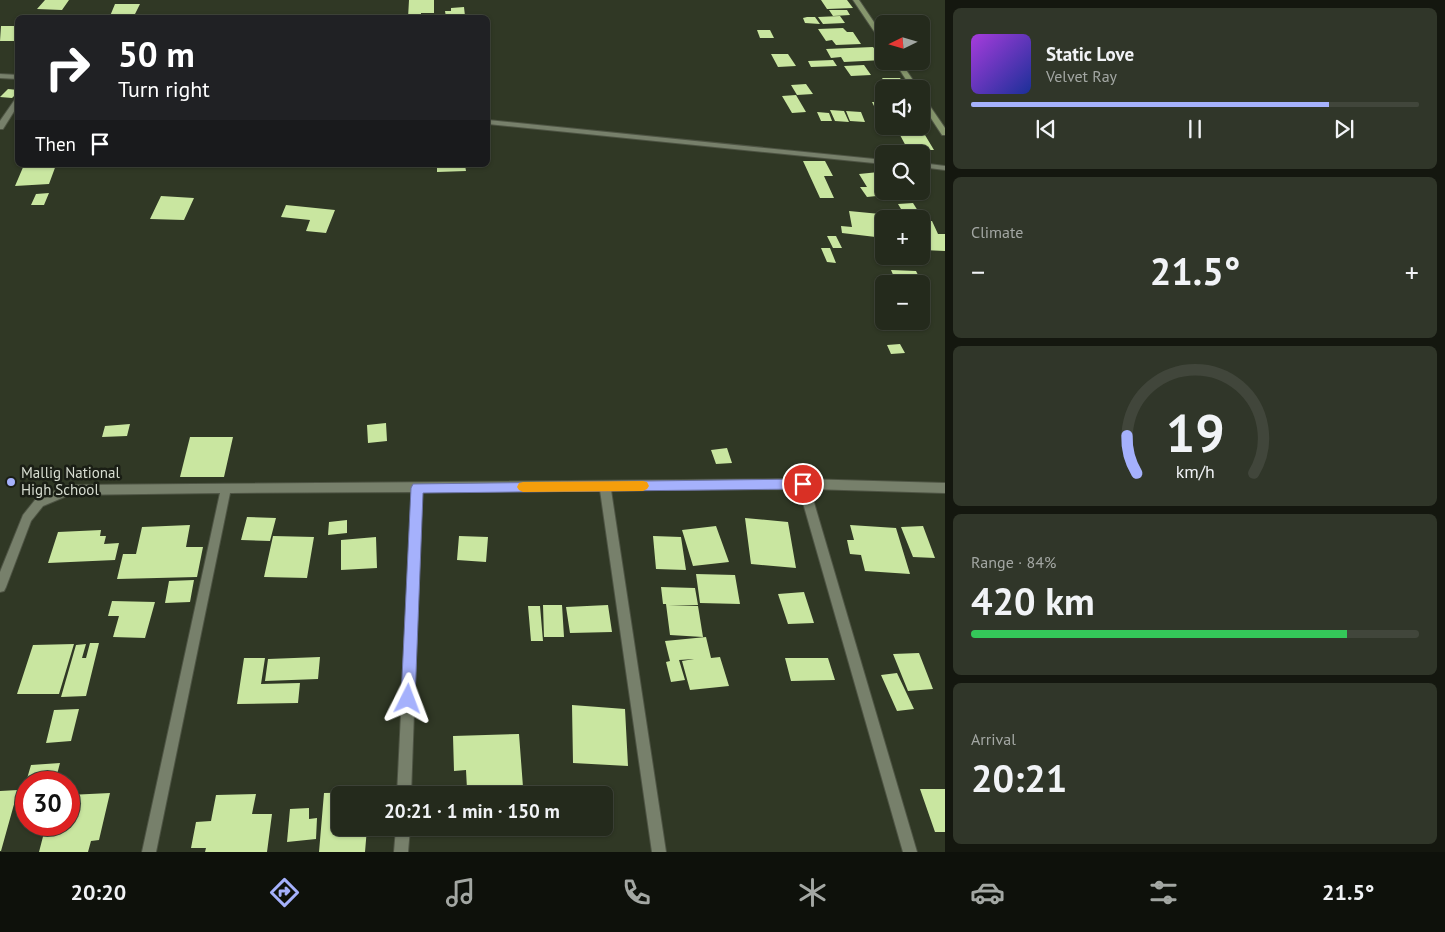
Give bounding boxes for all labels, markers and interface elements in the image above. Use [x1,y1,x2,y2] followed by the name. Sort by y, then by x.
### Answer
[875,15,930,70] north arrow
[875,15,930,330] map controls
[118,31,195,77] text: 50 m
[35,35,100,100] icon: right
[1046,42,1134,66] text: Static Love
[1046,66,1117,86] text: Velvet Ray
[118,75,210,103] text: Turn right
[875,80,930,135] button: sound
[1032,115,1060,143] icon: previous
[1181,115,1209,143] icon: pause
[1330,115,1358,143] icon: next
[86,130,114,158] icon: arrive
[35,132,76,156] text: Then
[875,145,930,200] button: search
[875,210,930,265] button: +
[971,222,1023,242] text: Climate
[1150,246,1240,295] text: 21.5°
[971,253,985,290] text: −
[1405,253,1419,290] text: +
[875,275,930,330] button: −
[1166,399,1224,466] text: 19
[1175,460,1215,483] text: km/h
[21,463,120,499] place label: Mallig National High School
[782,463,824,505] pin
[789,470,817,498] icon: arrive
[5,476,17,488] marker: Mallig National High School
[971,552,1056,572] text: Range · 84%
[971,576,1095,625] text: 420 km
[381,672,433,724] position arrow
[971,729,1016,749] text: Arrival
[971,753,1067,802] text: 20:21
[15,771,80,836] speed limit sign: 30
[384,799,560,823] text: 20:21 · 1 min · 150 m
[267,875,302,910] icon: directions
[443,875,478,910] icon: music
[619,875,654,910] icon: phone
[795,875,830,910] icon: climate
[970,875,1005,910] icon: car
[1146,875,1181,910] icon: filters
[70,878,126,906] text: 20:20
[1322,878,1374,906] text: 21.5°

